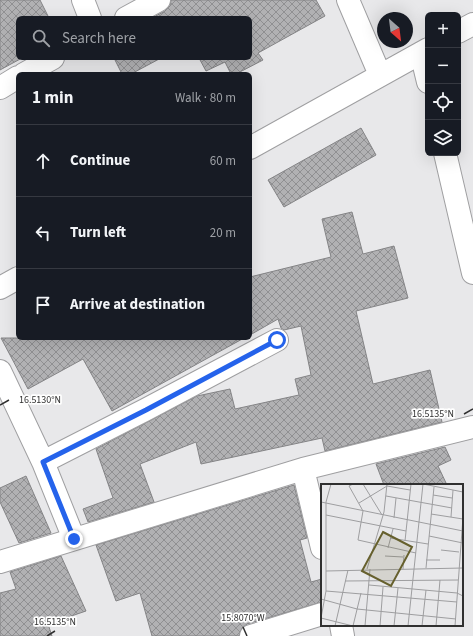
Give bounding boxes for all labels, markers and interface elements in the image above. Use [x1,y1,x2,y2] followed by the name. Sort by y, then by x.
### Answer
[377,12,413,48] north arrow
[425,12,461,156] map controls
[425,12,461,48] button: +
[16,16,252,60] search box
[30,27,52,49] icon: search
[62,28,136,49] text: Search here
[425,48,461,84] button: −
[425,84,461,120] button: locate
[32,86,73,110] text: 1 min
[175,89,236,107] text: Walk · 80 m
[425,120,461,156] button: layers
[32,150,54,172] icon: ahead
[70,150,130,171] text: Continue
[210,152,236,170] text: 60 m
[32,222,54,244] icon: left
[70,222,126,243] text: Turn left
[210,224,236,242] text: 20 m
[32,294,54,316] icon: arrive
[70,294,205,315] text: Arrive at destination
[268,331,286,349] route start
[19,393,61,407] text: 16.5130°N
[412,407,454,421] text: 16.5135°N
[321,484,463,626] inset map
[65,530,83,548] route end
[221,611,265,625] text: 15.8070°W
[34,615,76,629] text: 16.5135°N

